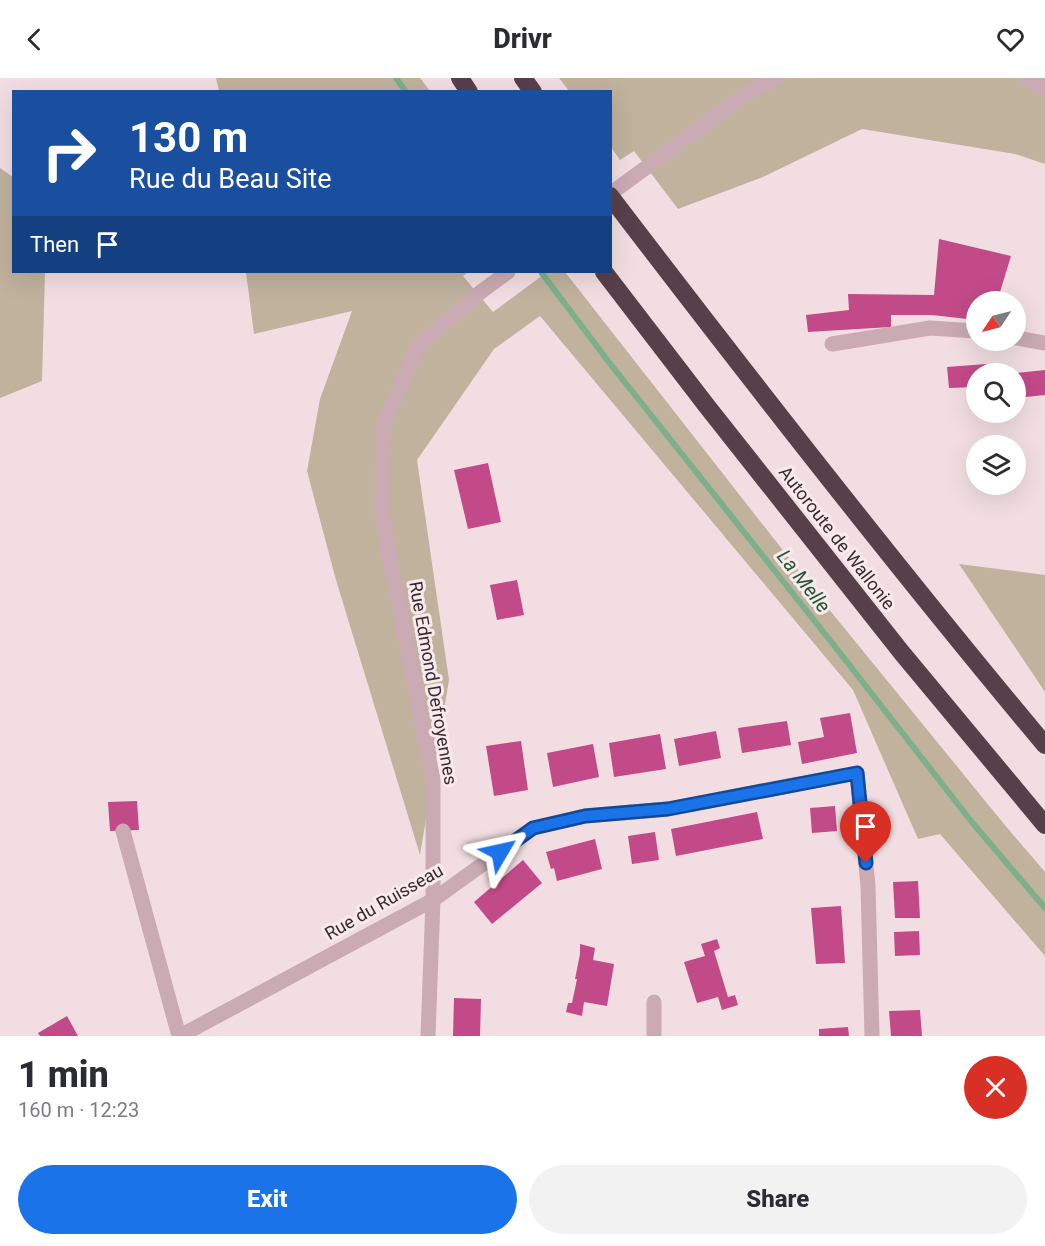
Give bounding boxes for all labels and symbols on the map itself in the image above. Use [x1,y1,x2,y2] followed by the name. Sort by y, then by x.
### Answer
[966,291,1026,351] north arrow
[775,462,900,614] street label: Autoroute de Wallonie
[772,545,836,617] water label: La Melle
[405,580,462,786] street label: Rue Edmond Defroyennes
[840,801,891,863] pin
[468,820,532,884] position arrow
[321,859,447,944] street label: Rue du Ruisseau

